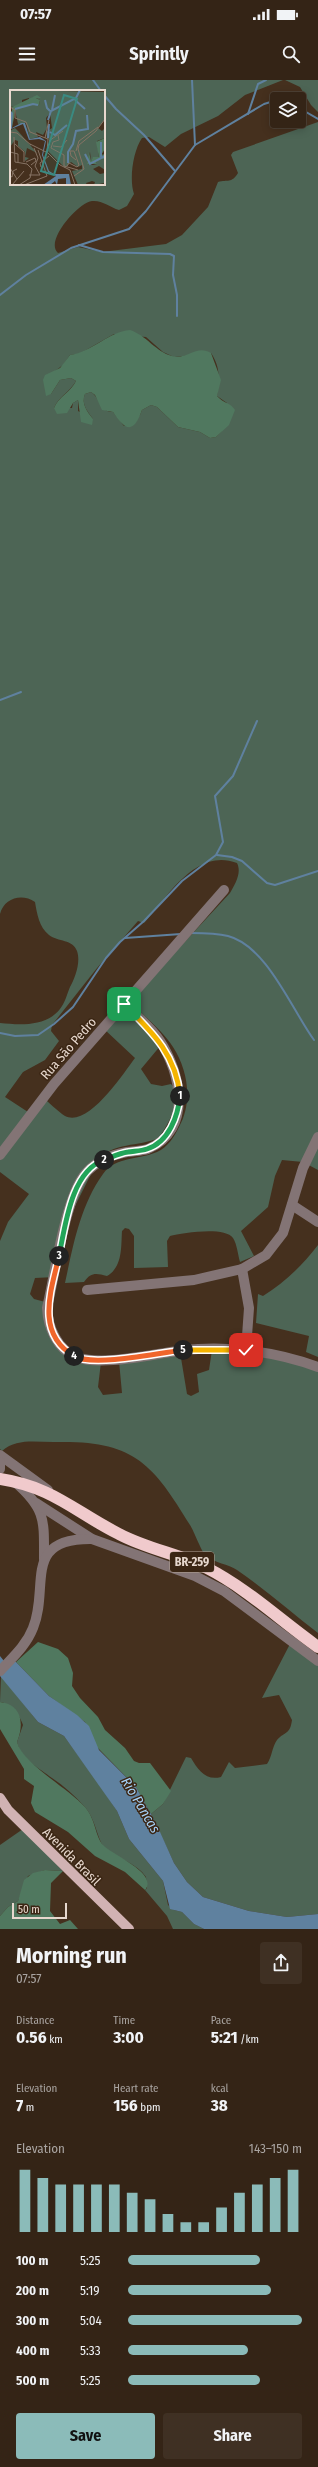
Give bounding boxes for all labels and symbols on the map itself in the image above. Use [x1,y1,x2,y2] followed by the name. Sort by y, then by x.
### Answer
[10,90,105,185] inset map
[107,987,141,1021] pin
[38,1014,99,1082] street label: Rua São Pedro
[170,1086,190,1106] pin: 1
[94,1150,114,1170] pin: 2
[49,1246,69,1266] pin: 3
[229,1333,263,1367] pin
[173,1340,193,1360] pin: 5
[64,1346,84,1366] pin: 4
[170,1552,214,1572] road number: BR-259
[117,1774,164,1836] water label: Rio Pancas
[40,1824,104,1889] street label: Avenida Brasil
[12,1901,67,1920] scale bar

